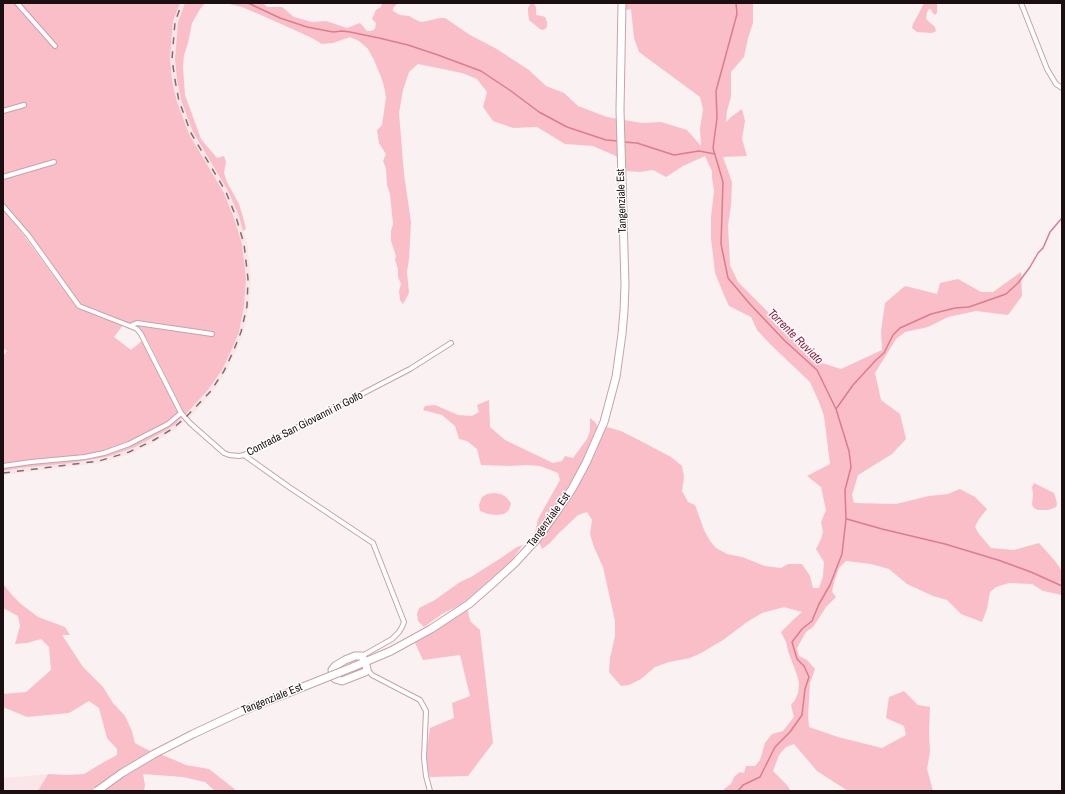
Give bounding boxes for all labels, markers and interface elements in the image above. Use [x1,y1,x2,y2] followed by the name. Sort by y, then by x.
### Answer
[614,169,630,233] street label: Tangenziale Est
[764,306,826,368] water label: Torrente Ruviato
[245,389,365,459] street label: Contrada San Giovanni in Golfo
[525,490,573,550] street label: Tangenziale Est
[240,681,304,717] street label: Tangenziale Est

